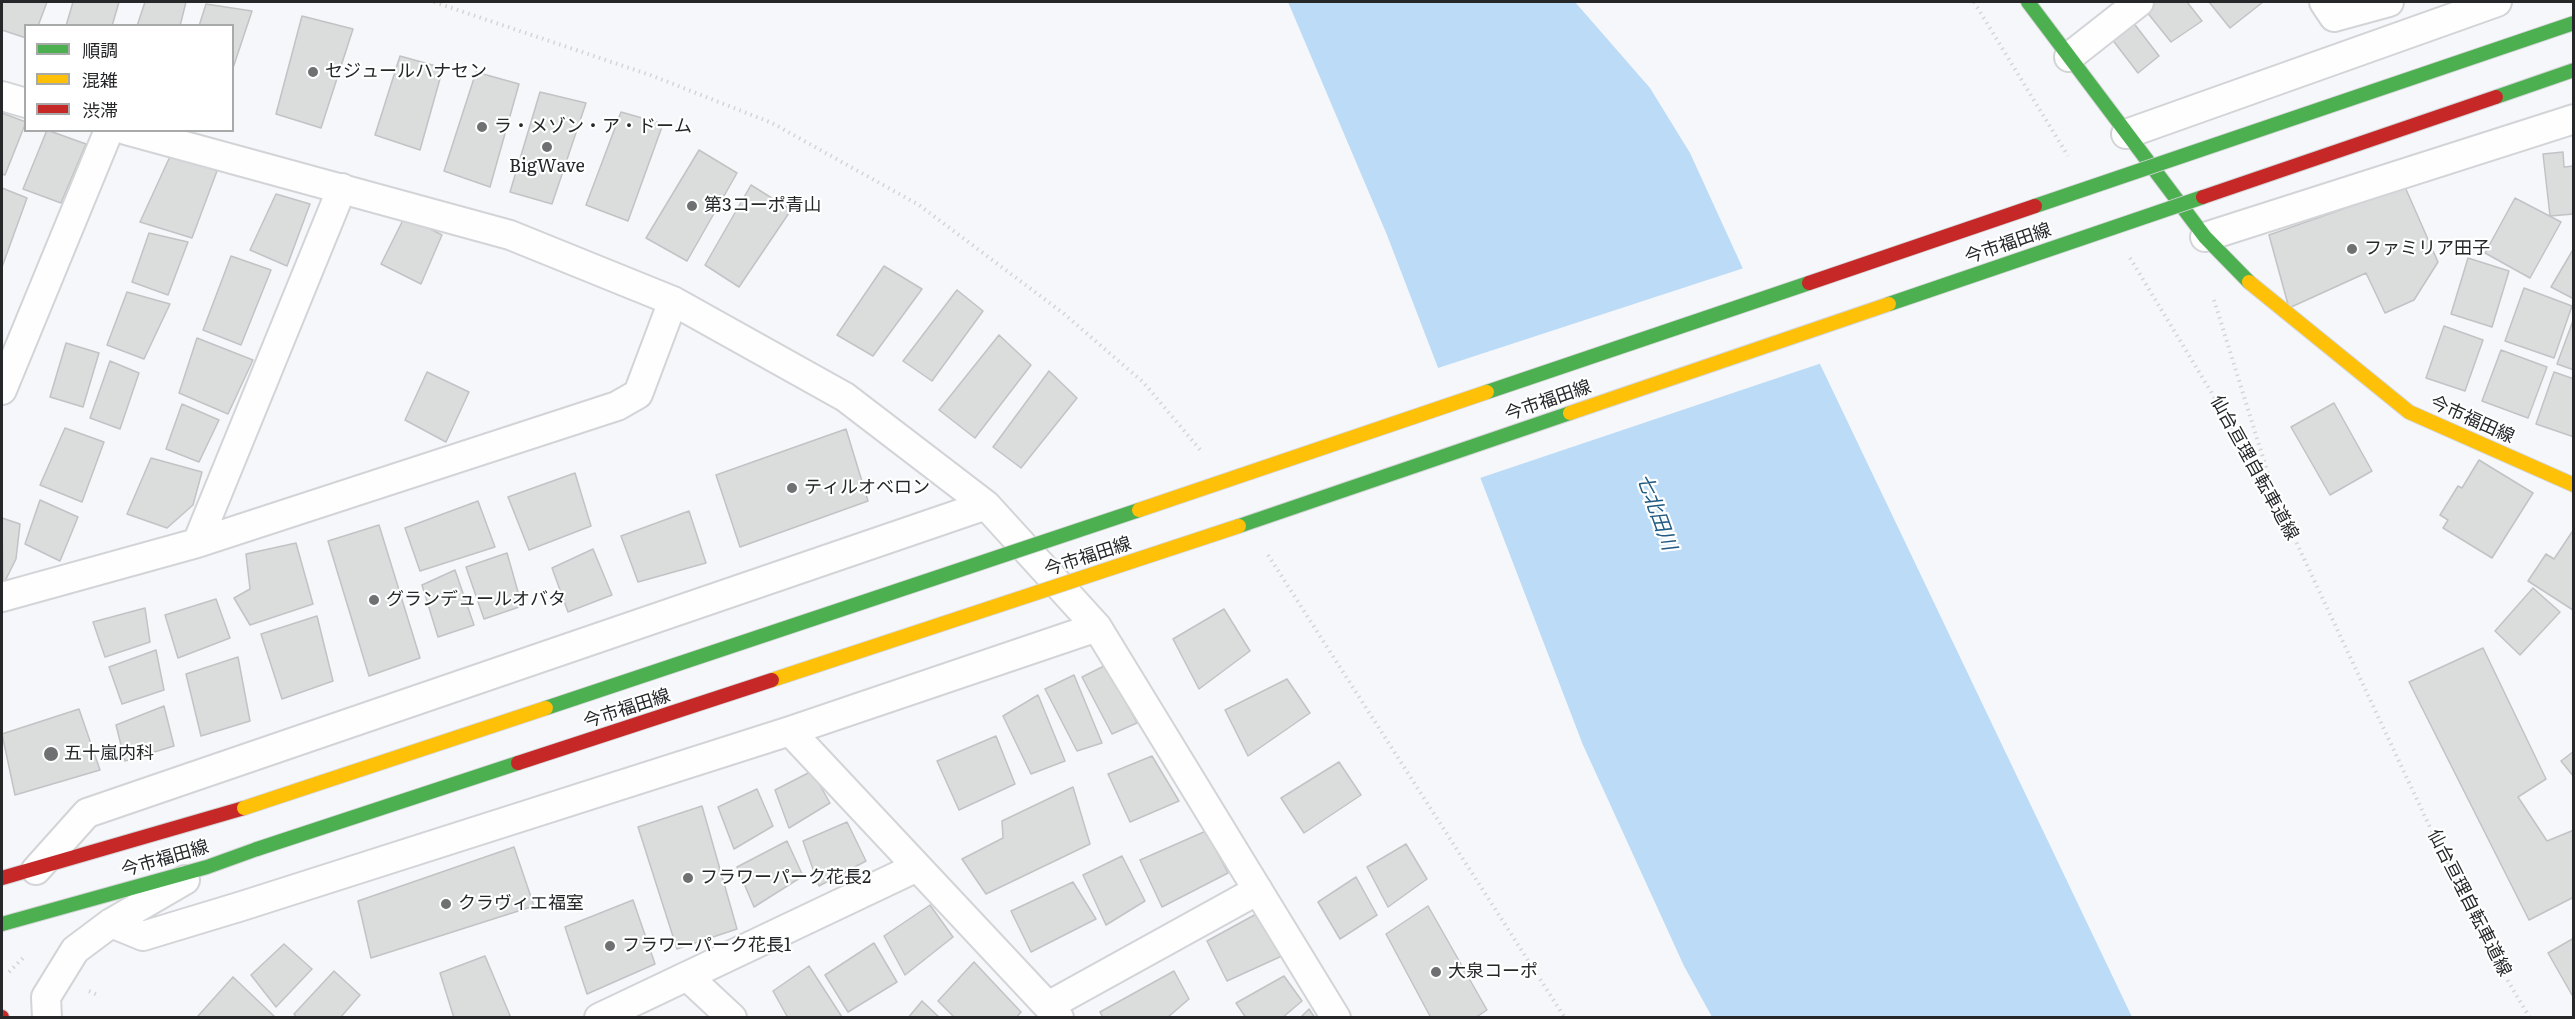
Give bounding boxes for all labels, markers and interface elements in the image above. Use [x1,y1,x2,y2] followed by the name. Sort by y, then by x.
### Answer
[24,24,234,132] legend
[82,36,118,63] text: 順調
[325,61,487,83] place label: セジュールハナセン
[306,65,320,79] marker: セジュールハナセン
[82,66,118,93] text: 混雑
[82,96,118,123] text: 渋滞
[494,116,692,138] place label: ラ・メゾン・ア・ドーム
[475,120,489,134] marker: ラ・メゾン・ア・ドーム
[540,140,554,154] marker: BigWave
[509,156,585,178] place label: BigWave
[704,195,822,217] place label: 第3コーポ青山
[685,199,699,213] marker: 第3コーポ青山
[1962,219,2054,269] street label: 今市福田線
[2364,238,2490,260] place label: ファミリア田子
[2345,242,2359,256] marker: ファミリア田子
[1502,376,1594,426] street label: 今市福田線
[2205,392,2303,544] street label: 仙台亘理自転車道線
[2426,392,2518,448] street label: 今市福田線
[1631,470,1681,554] water label: 七北田川
[804,477,930,499] place label: ティルオベロン
[785,481,799,495] marker: ティルオベロン
[1042,533,1134,581] street label: 今市福田線
[386,589,566,611] place label: グランデュールオバタ
[367,593,381,607] marker: グランデュールオバタ
[581,685,673,733] street label: 今市福田線
[64,743,154,765] place label: 五十嵐内科
[42,745,60,763] marker: 五十嵐内科
[2423,826,2515,980] street label: 仙台亘理自転車道線
[119,836,211,882] street label: 今市福田線
[700,867,871,889] place label: フラワーパーク花長2
[681,871,695,885] marker: フラワーパーク花長2
[458,893,584,915] place label: クラヴィエ福室
[439,897,453,911] marker: クラヴィエ福室
[622,935,791,957] place label: フラワーパーク花長1
[603,939,617,953] marker: フラワーパーク花長1
[1448,961,1538,983] place label: 大泉コーポ
[1429,965,1443,979] marker: 大泉コーポ

